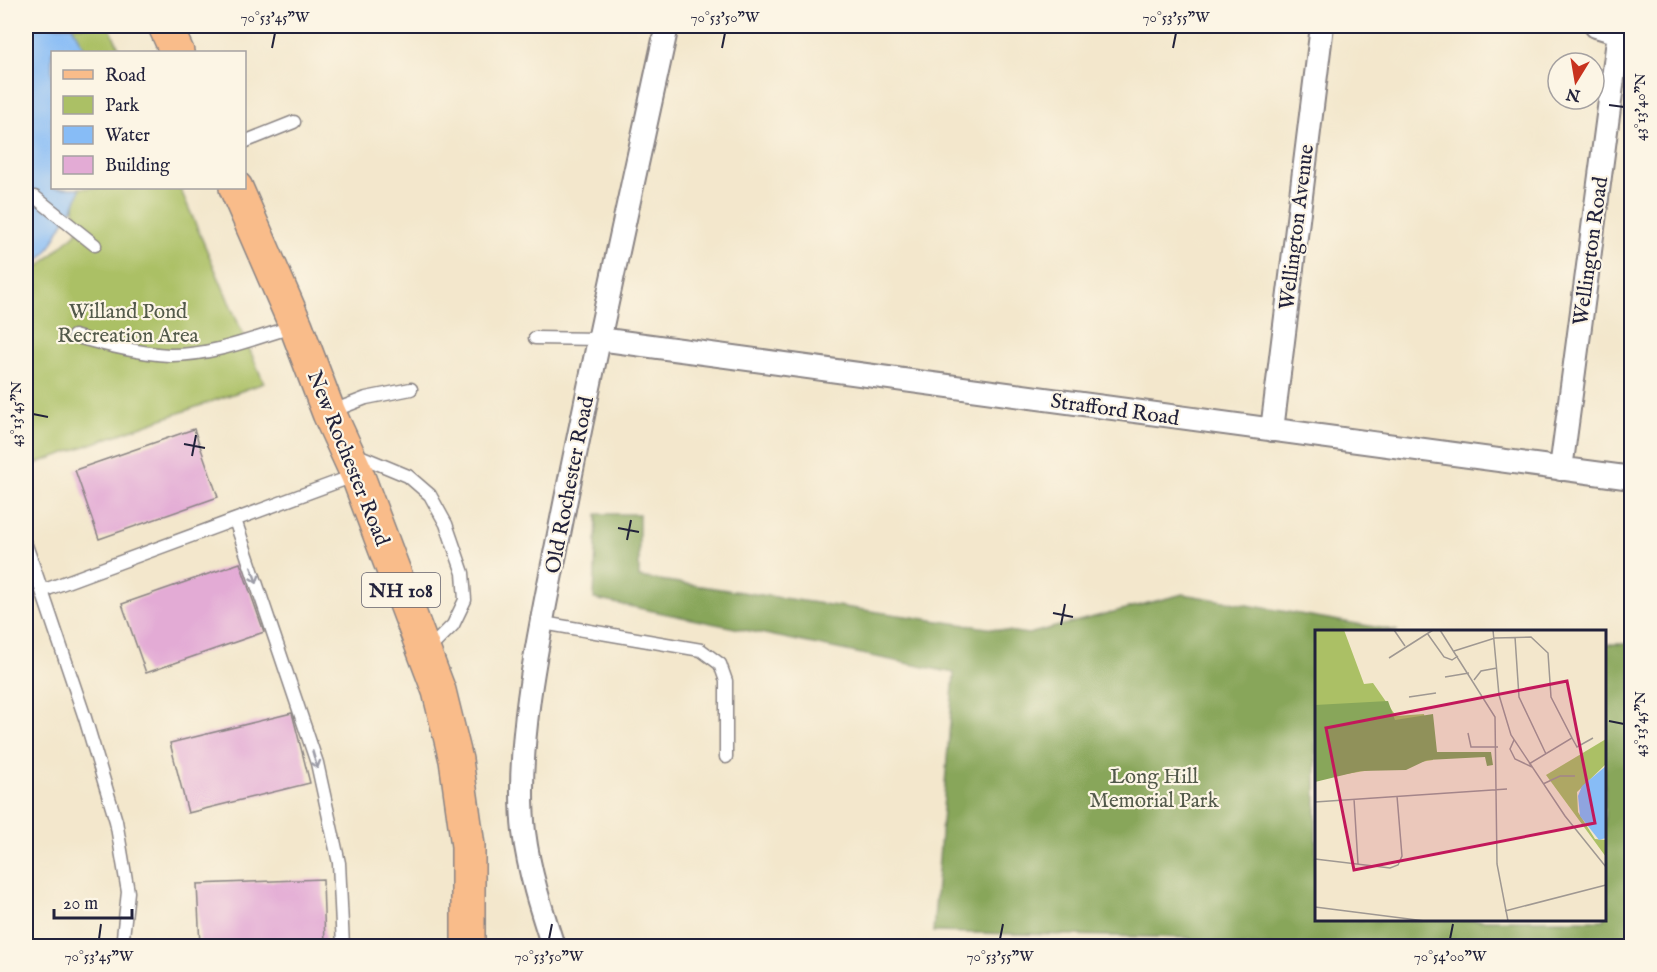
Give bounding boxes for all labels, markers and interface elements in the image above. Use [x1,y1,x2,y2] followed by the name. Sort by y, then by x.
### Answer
[241,8,310,27] text: 70°53'45"W
[691,8,760,27] text: 70°53'50"W
[1143,8,1210,27] text: 70°53'55"W
[51,51,246,189] legend
[1546,51,1606,111] north arrow
[105,65,146,88] text: Road
[1631,73,1650,141] text: 43°13'40"N
[1565,83,1583,105] text: N
[105,95,140,118] text: Park
[105,125,150,148] text: Water
[1274,142,1321,312] street label: Wellington Avenue
[105,155,170,178] text: Building
[1568,174,1615,327] street label: Wellington Road
[57,299,200,350] park label: Willand Pond Recreation Area
[300,367,395,551] street label: New Rochester Road
[7,381,26,447] text: 43°13'45"N
[1049,388,1182,433] street label: Strafford Road
[540,394,601,576] street label: Old Rochester Road
[249,565,260,584] one-way arrow
[362,573,440,607] road number: NH 108
[1315,630,1606,921] inset map
[1631,691,1650,757] text: 43°13'45"N
[310,750,322,769] one-way arrow
[1089,764,1219,815] park label: Long Hill Memorial Park
[54,882,132,920] scale bar
[63,893,98,916] text: 20 m
[65,947,134,966] text: 70°53'45"W
[515,947,584,966] text: 70°53'50"W
[967,947,1034,966] text: 70°53'55"W
[1414,947,1487,966] text: 70°54'00"W

